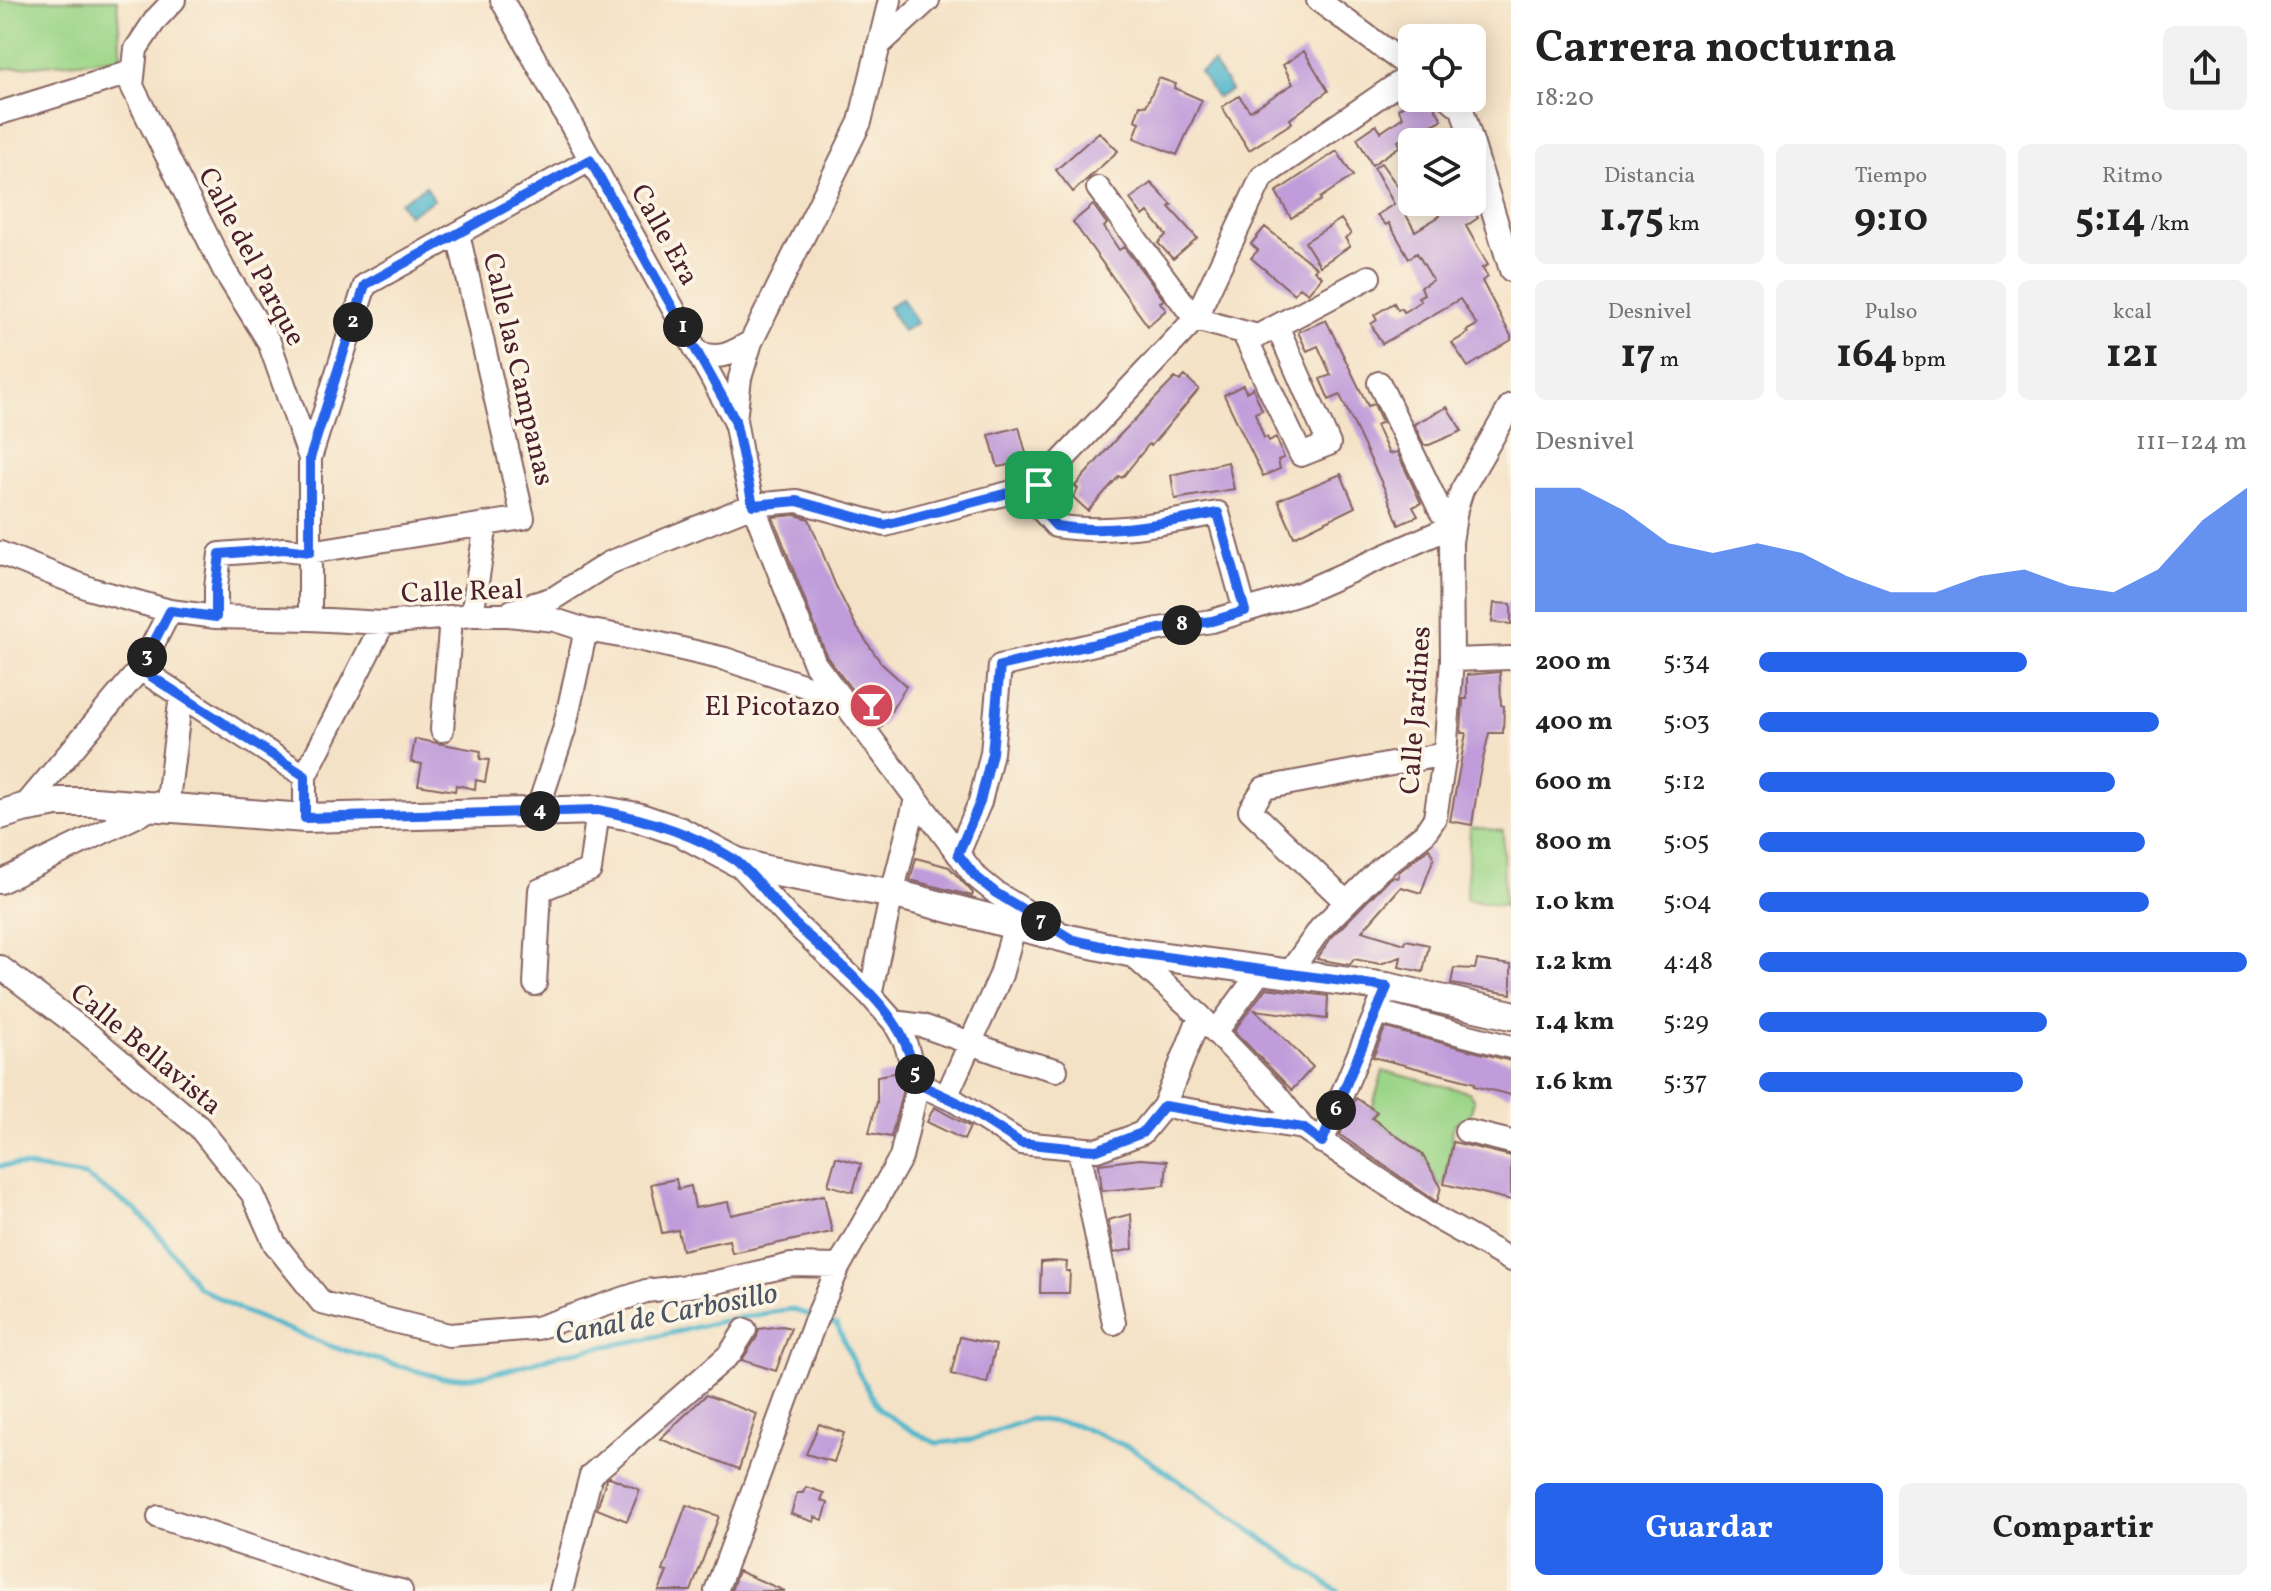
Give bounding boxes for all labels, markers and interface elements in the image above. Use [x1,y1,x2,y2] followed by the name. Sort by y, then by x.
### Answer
[1535,19,1897,80] text: Carrera nocturna
[1398,24,1486,216] map controls
[1398,24,1486,112] button: locate
[2163,26,2247,110] button: share
[1535,80,1594,116] text: 18:20
[1398,128,1486,216] button: layers
[187,161,314,353] street label: Calle del Parque
[1604,161,1695,192] text: Distancia
[1855,161,1927,192] text: Tiempo
[2102,161,2163,192] text: Ritmo
[620,177,708,293] street label: Calle Era
[1599,192,1664,248] text: 1.75
[1854,192,1928,248] text: 9:10
[2075,192,2146,248] text: 5:14
[1664,209,1700,240] text: km
[2146,209,2190,240] text: /km
[472,250,563,490] street label: Calle las Campanas
[1608,297,1692,328] text: Desnivel
[1865,297,1917,328] text: Pulso
[2113,297,2152,328] text: kcal
[333,302,373,342] pin: 2
[347,306,359,337] text: 2
[663,307,703,347] pin: 1
[679,311,687,342] text: 1
[1620,328,1655,384] text: 17
[1836,328,1898,384] text: 164
[2106,328,2159,384] text: 121
[1655,345,1679,376] text: m
[1898,345,1946,376] text: bpm
[1535,424,1634,460] text: Desnivel
[2136,424,2247,460] text: 111–124 m
[1005,451,1073,519] pin
[1017,463,1061,507] icon: arrive
[400,571,524,614] street label: Calle Real
[1162,605,1202,645] pin: 8
[1176,609,1188,640] text: 8
[1391,625,1442,796] street label: Calle Jardines
[127,637,167,677] pin: 3
[141,641,153,672] text: 3
[1535,644,1611,680] text: 200 m
[1663,644,1711,680] text: 5:34
[847,681,895,729] bar icon: El Picotazo
[704,688,840,727] place label: El Picotazo
[1535,704,1613,740] text: 400 m
[1663,704,1710,740] text: 5:03
[1535,764,1612,800] text: 600 m
[1663,764,1706,800] text: 5:12
[520,791,560,831] pin: 4
[533,795,547,826] text: 4
[1535,824,1612,860] text: 800 m
[1663,824,1710,860] text: 5:05
[1535,884,1615,920] text: 1.0 km
[1663,884,1712,920] text: 5:04
[1021,901,1061,941] pin: 7
[1036,905,1046,936] text: 7
[1535,944,1612,980] text: 1.2 km
[1663,944,1713,980] text: 4:48
[61,975,230,1125] street label: Calle Bellavista
[1535,1004,1615,1040] text: 1.4 km
[1663,1004,1709,1040] text: 5:29
[895,1054,935,1094] pin: 5
[910,1058,920,1089] text: 5
[1535,1064,1613,1100] text: 1.6 km
[1663,1064,1708,1100] text: 5:37
[1316,1090,1356,1130] pin: 6
[1330,1094,1342,1125] text: 6
[552,1273,782,1357] water label: Canal de Carbosillo
[1535,1483,1883,1575] button: Guardar
[1899,1483,2247,1575] button: Compartir

